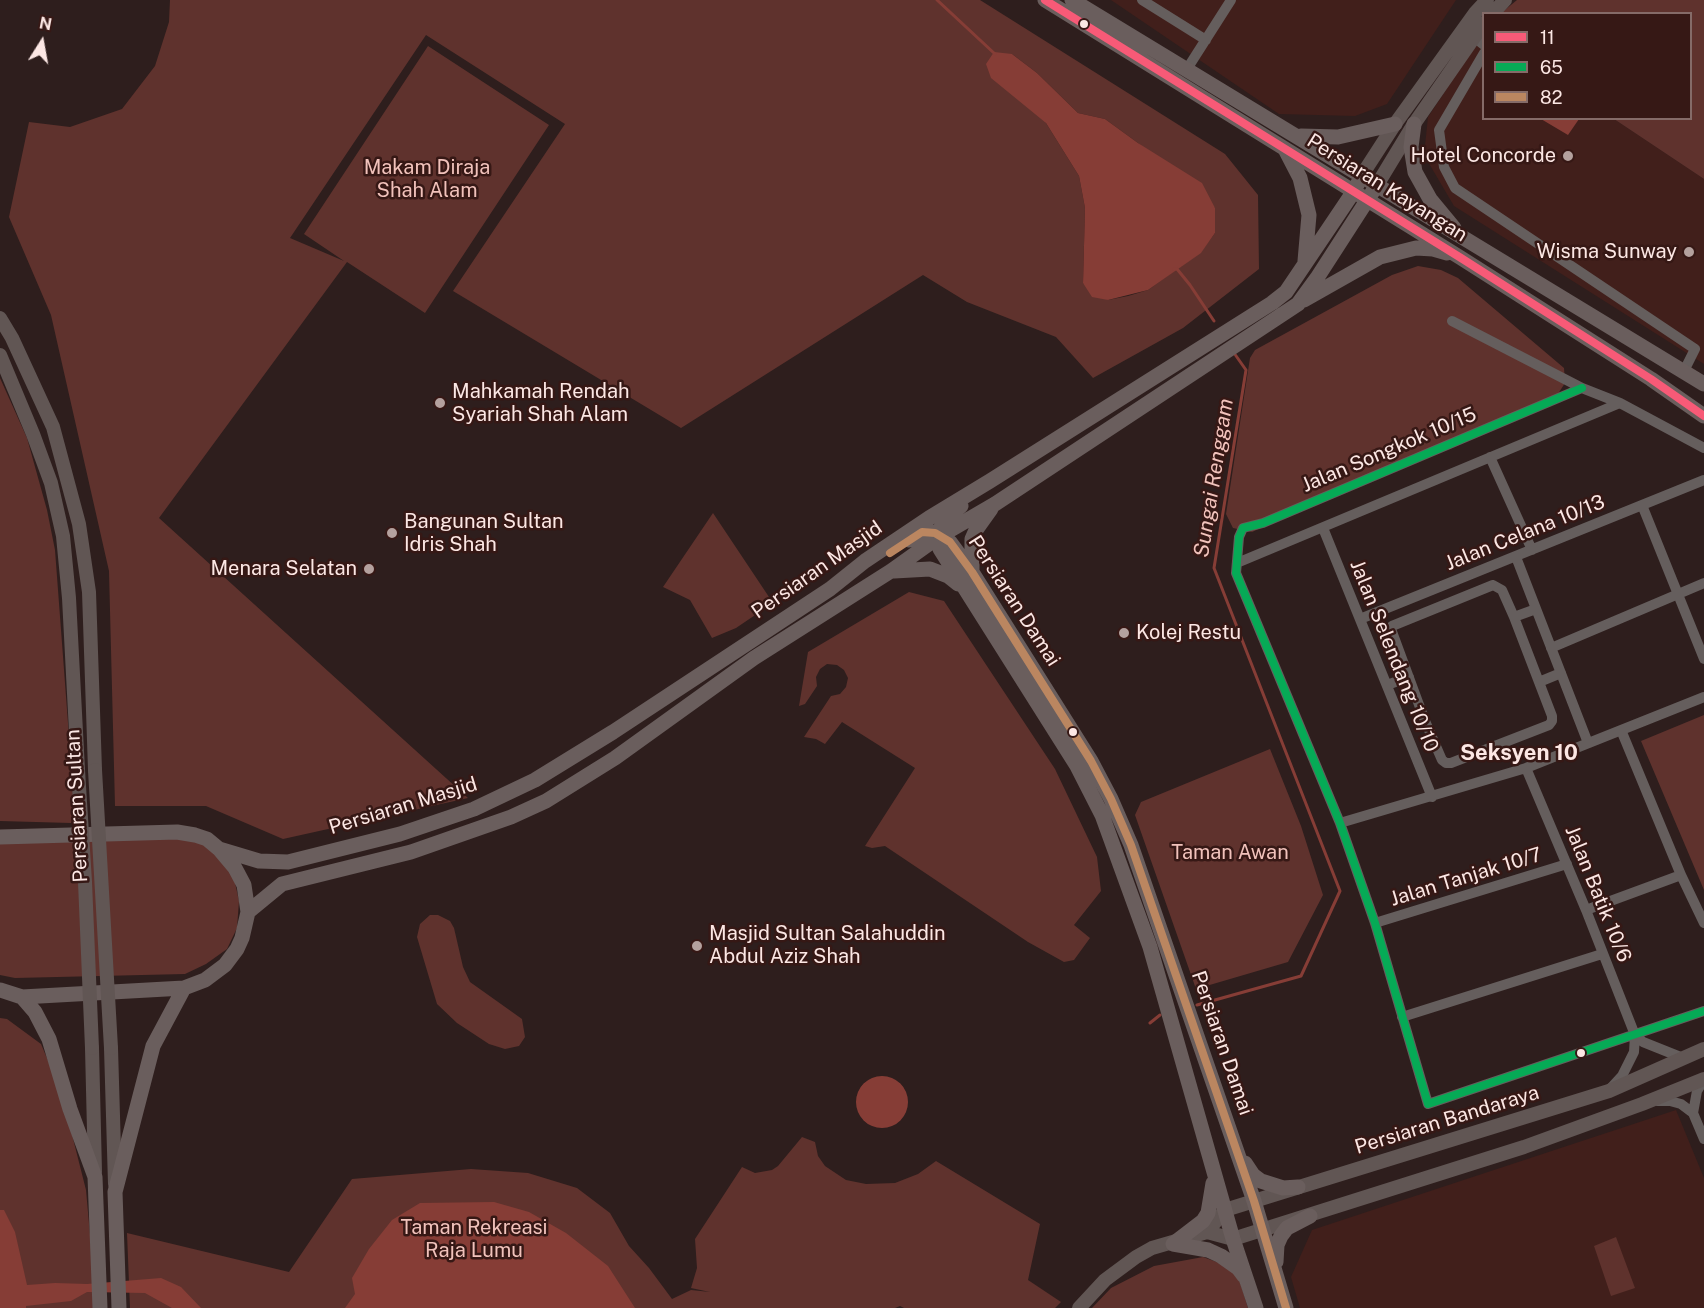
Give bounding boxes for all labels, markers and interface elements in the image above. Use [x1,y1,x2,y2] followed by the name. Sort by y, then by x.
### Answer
[12,12,72,72] north arrow
[1482,12,1692,120] legend
[38,13,53,34] text: N
[1078,18,1090,30] unlabelled marker
[1540,27,1555,48] text: 11
[1540,57,1563,78] text: 65
[1540,87,1562,108] text: 82
[1302,129,1472,247] street label: Persiaran Kayangan
[1411,144,1556,168] place label: Hotel Concorde
[1561,149,1575,163] marker: Hotel Concorde
[364,156,490,203] park label: Makam Diraja Shah Alam
[1537,240,1677,264] place label: Wisma Sunway
[1682,245,1696,259] marker: Wisma Sunway
[452,380,630,427] place label: Mahkamah Rendah Syariah Shah Alam
[433,396,447,410] marker: Mahkamah Rendah Syariah Shah Alam
[1189,397,1239,559] water label: Sungai Renggam
[1298,402,1480,498] street label: Jalan Songkok 10/15
[1442,490,1608,576] street label: Jalan Celana 10/13
[404,510,564,557] place label: Bangunan Sultan Idris Shah
[747,516,887,624] street label: Persiaran Masjid
[385,526,399,540] marker: Bangunan Sultan Idris Shah
[963,531,1065,671] street label: Persiaran Damai
[1344,556,1444,756] street label: Jalan Selendang 10/10
[211,557,357,581] place label: Menara Selatan
[362,562,376,576] marker: Menara Selatan
[1136,621,1241,645] place label: Kolej Restu
[1117,626,1131,640] marker: Kolej Restu
[1067,726,1079,738] unlabelled marker
[61,729,93,883] street label: Persiaran Sultan
[1460,740,1578,766] district label: Seksyen 10
[326,772,480,840] street label: Persiaran Masjid
[1560,822,1636,966] street label: Jalan Batik 10/6
[1171,841,1289,865] park label: Taman Awan
[1387,843,1545,911] street label: Jalan Tanjak 10/7
[709,922,946,969] place label: Masjid Sultan Salahuddin Abdul Aziz Shah
[690,939,704,953] marker: Masjid Sultan Salahuddin Abdul Aziz Shah
[1186,968,1258,1118] street label: Persiaran Damai
[1575,1047,1587,1059] unlabelled marker
[1352,1081,1542,1159] street label: Persiaran Bandaraya
[400,1216,548,1263] park label: Taman Rekreasi Raja Lumu

